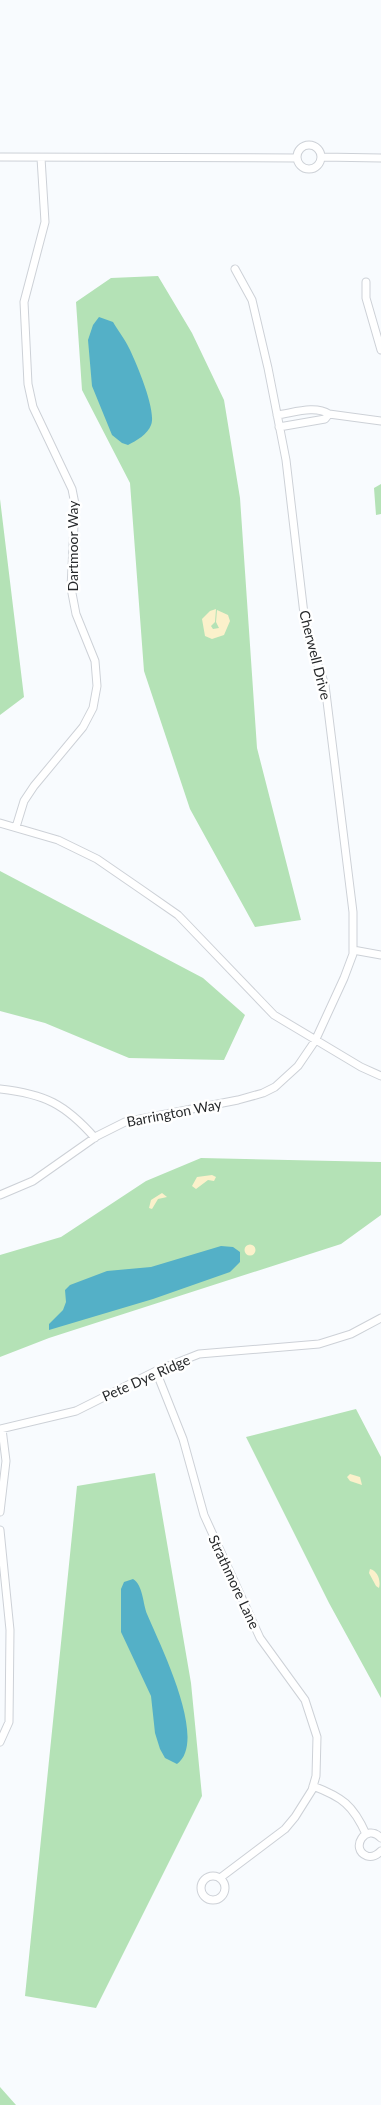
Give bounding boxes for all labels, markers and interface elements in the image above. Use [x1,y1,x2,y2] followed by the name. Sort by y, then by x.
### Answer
[64,500,81,591] street label: Dartmoor Way
[296,608,335,701] street label: Cherwell Drive
[125,1095,224,1130] street label: Barrington Way
[99,1351,192,1405] street label: Pete Dye Ridge
[205,1532,264,1631] street label: Strathmore Lane

